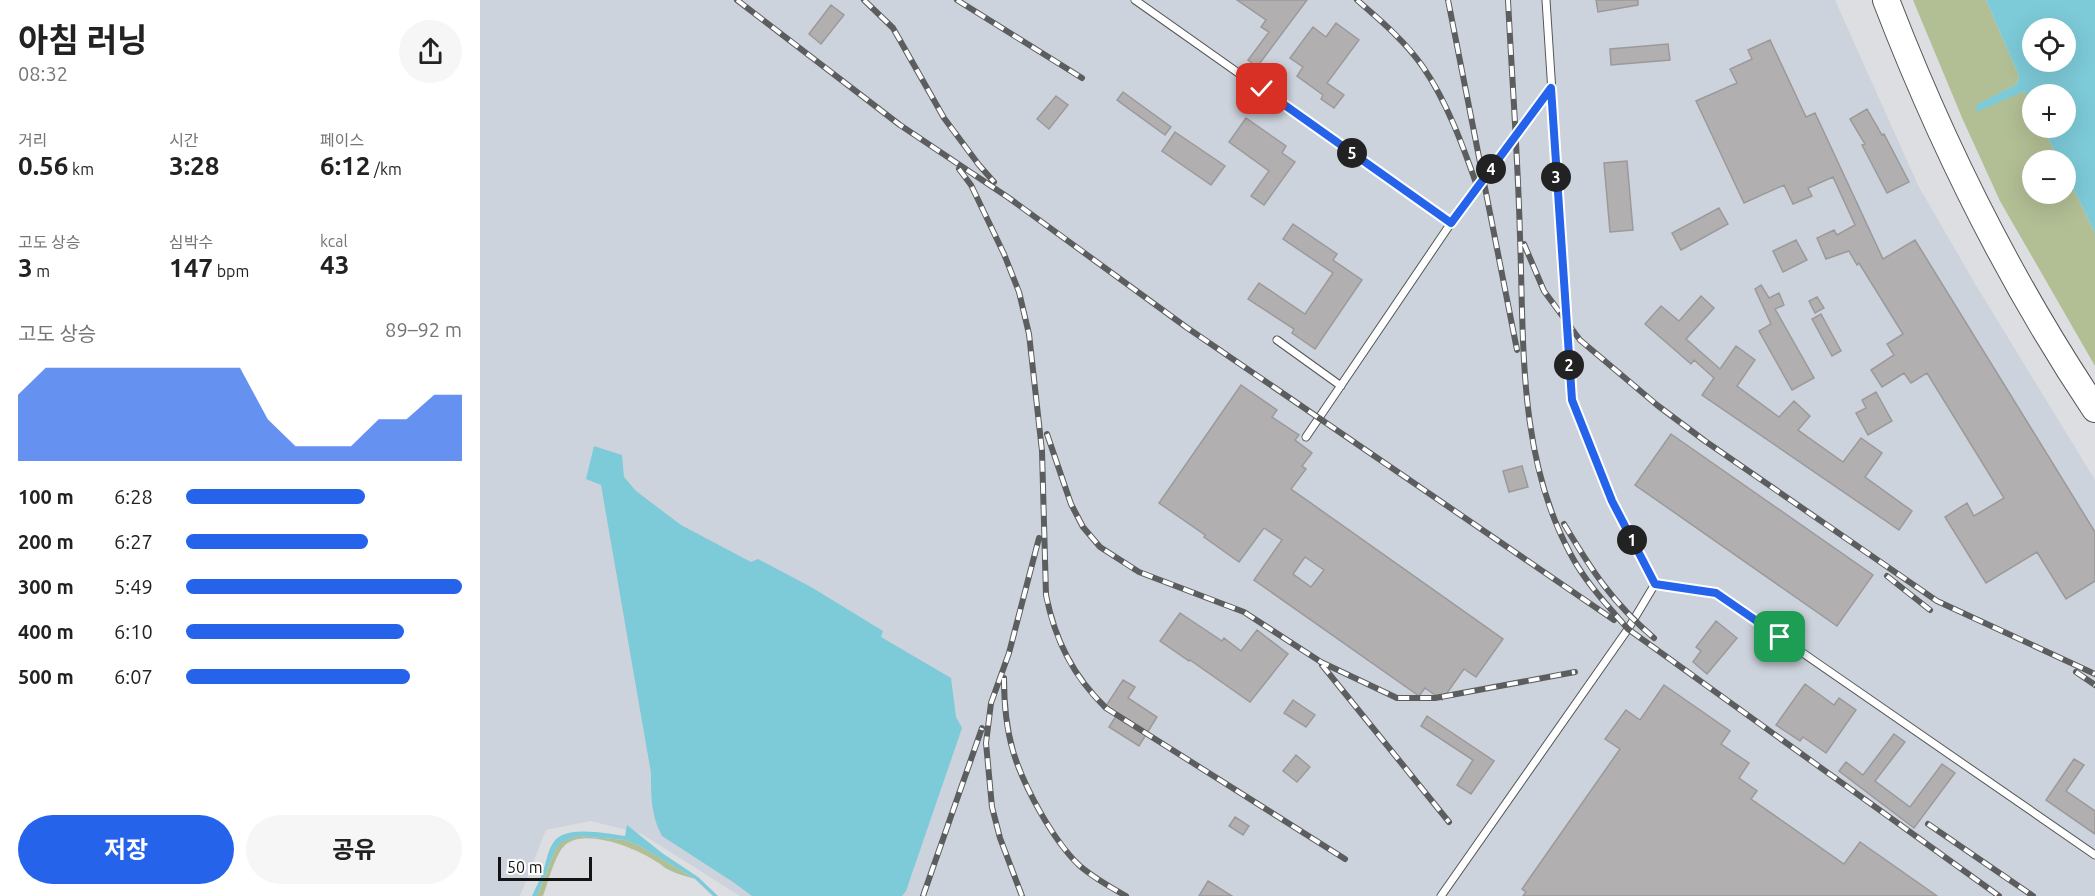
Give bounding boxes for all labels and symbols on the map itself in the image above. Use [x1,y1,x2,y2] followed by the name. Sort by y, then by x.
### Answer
[1236,63,1287,114] pin
[1337,138,1367,168] pin: 5
[1476,154,1506,184] pin: 4
[1541,162,1571,192] pin: 3
[1554,350,1584,380] pin: 2
[1617,525,1647,555] pin: 1
[1754,611,1805,662] pin
[498,854,592,882] scale bar

